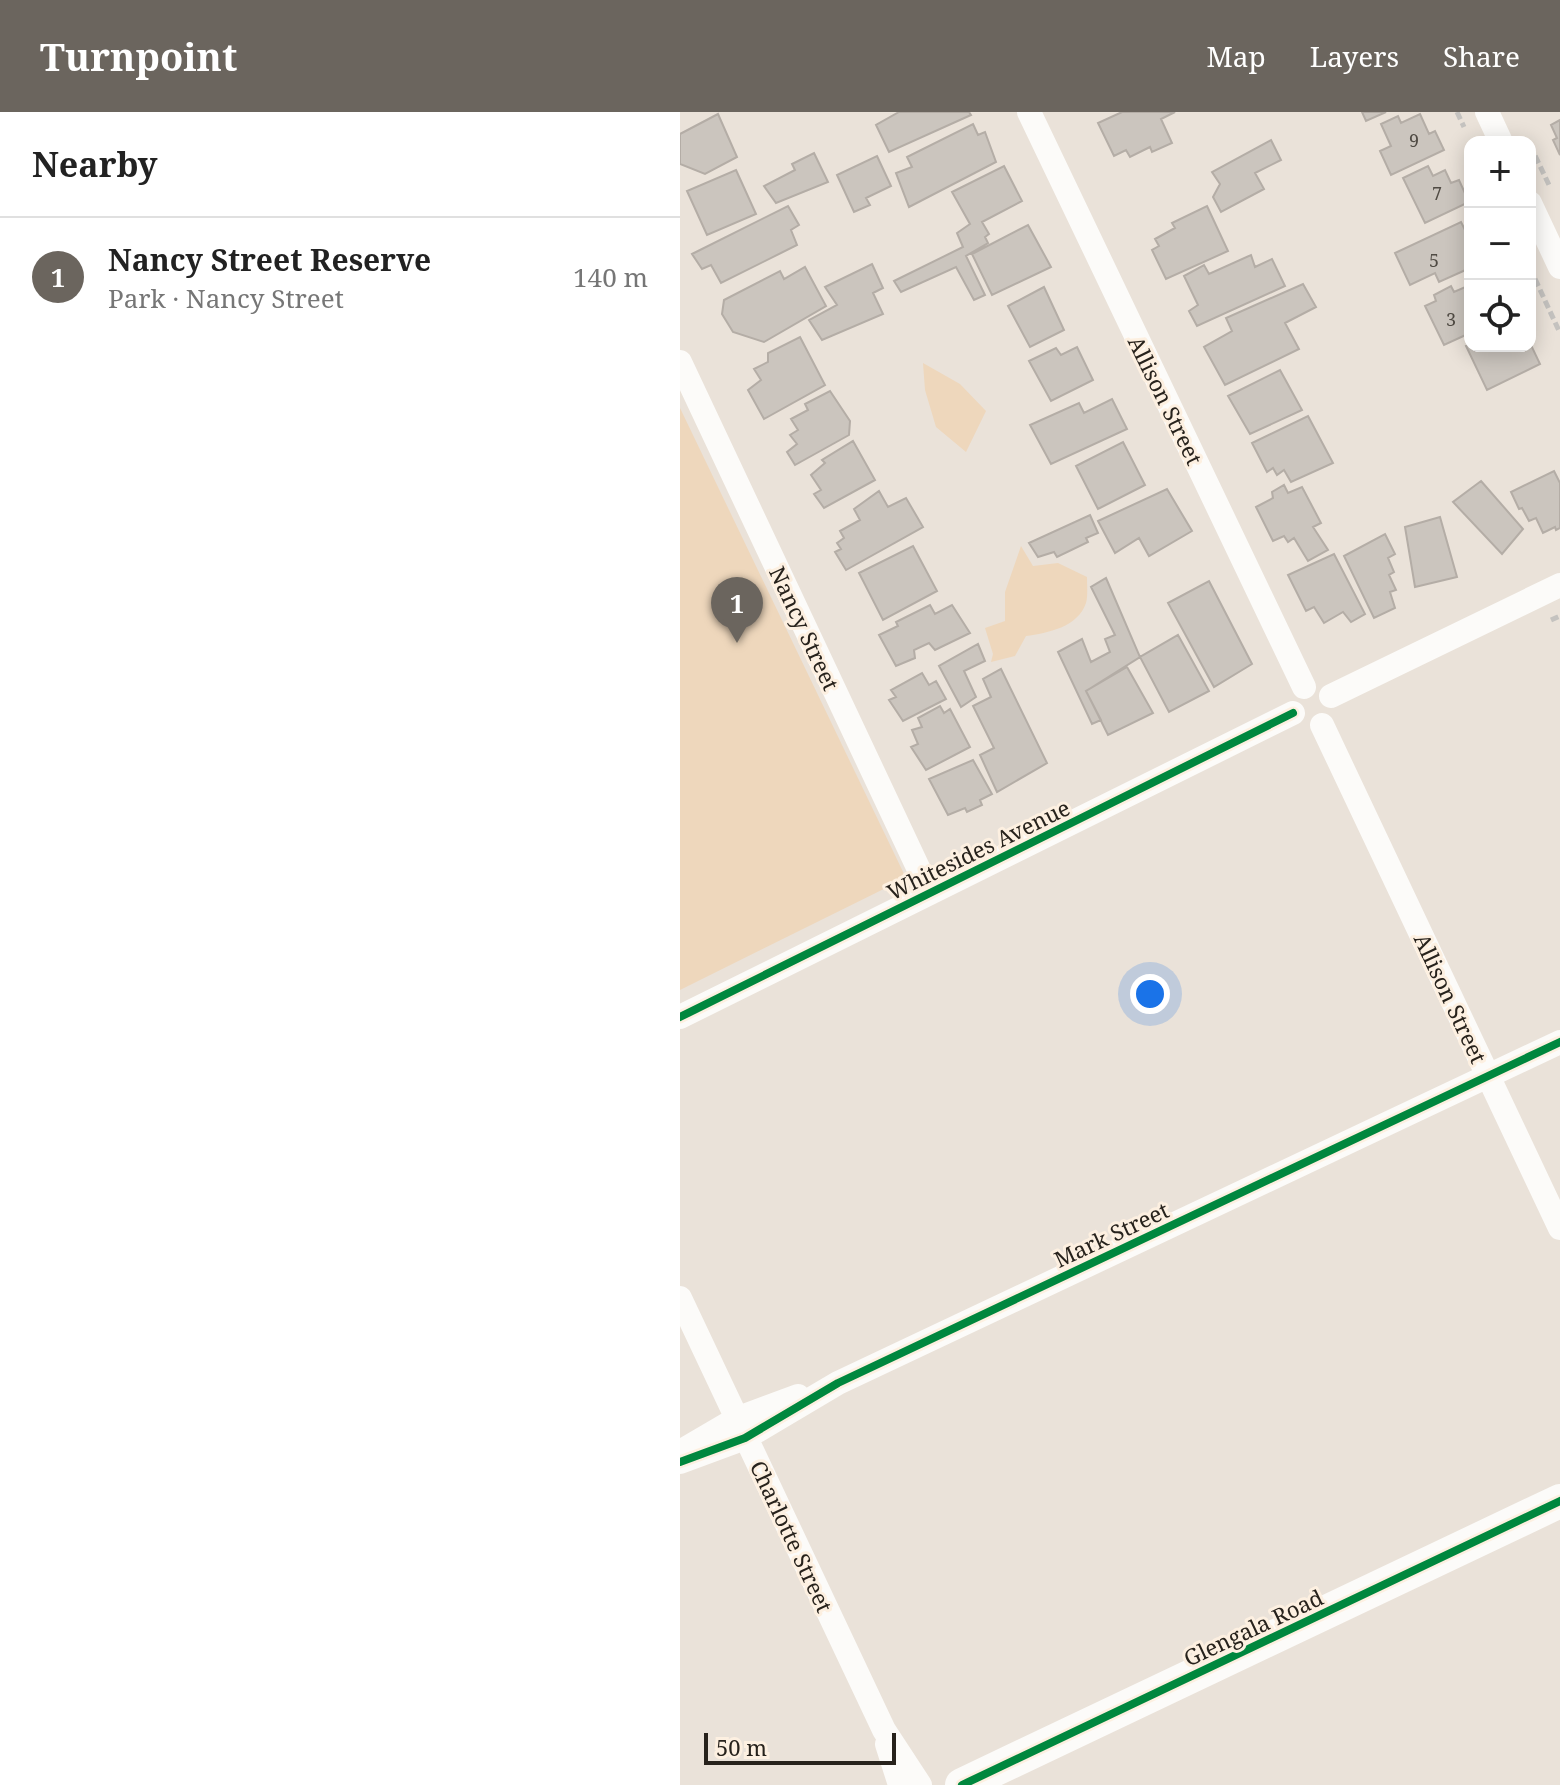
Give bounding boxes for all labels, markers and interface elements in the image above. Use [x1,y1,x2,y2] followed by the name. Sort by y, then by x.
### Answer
[40,30,237,82] text: Turnpoint
[1207,37,1266,75] text: Map
[1310,37,1399,75] text: Layers
[1443,37,1520,75] text: Share
[1409,128,1419,152] house number: 9
[1464,136,1536,352] map controls
[1464,136,1536,208] button: +
[32,141,158,187] text: Nearby
[1432,181,1442,205] house number: 7
[1464,208,1536,280] button: −
[108,239,431,280] text: Nancy Street Reserve
[1429,248,1439,272] house number: 5
[51,259,65,295] text: 1
[573,259,648,295] text: 140 m
[108,280,344,316] text: Park · Nancy Street
[1464,280,1536,352] button: locate
[1446,307,1456,331] house number: 3
[1122,330,1210,470] street label: Allison Street
[763,561,847,695] street label: Nancy Street
[711,577,763,643] pin: 1
[882,792,1074,906] street label: Whitesides Avenue
[1408,928,1494,1068] street label: Allison Street
[1130,974,1170,1014] your location
[1049,1194,1173,1274] street label: Mark Street
[744,1455,840,1617] street label: Charlotte Street
[1178,1581,1328,1672] street label: Glengala Road
[704,1729,896,1765] scale bar
[716,1732,767,1762] text: 50 m

